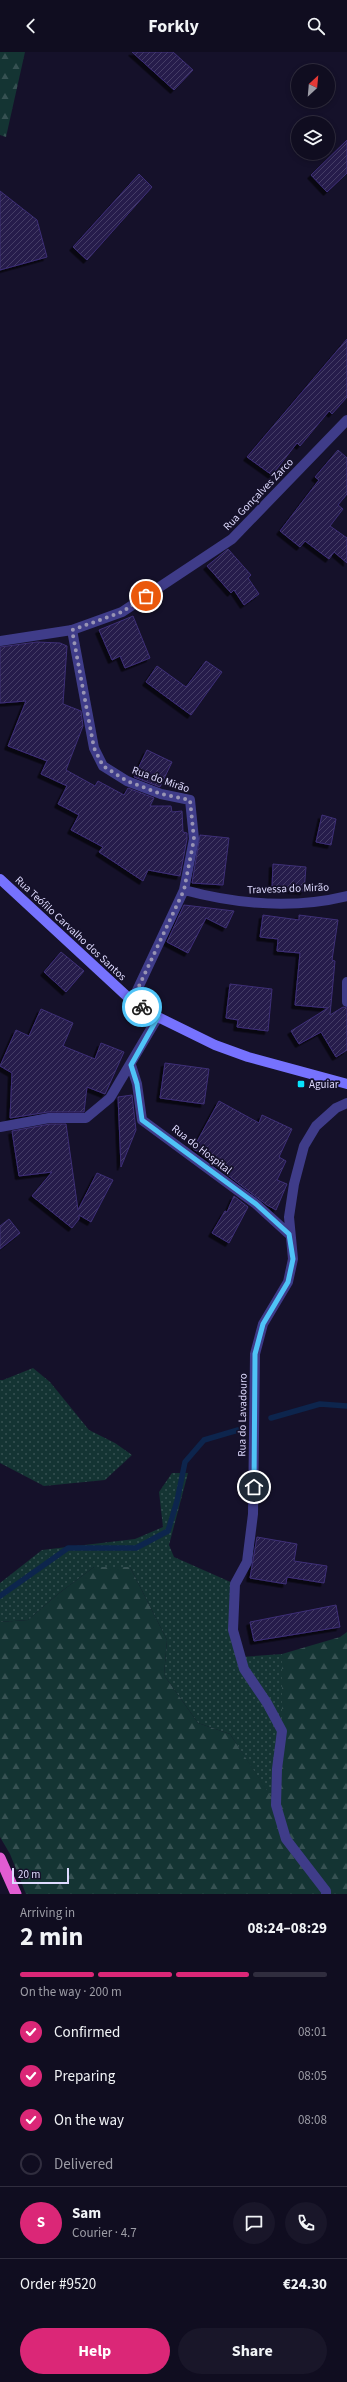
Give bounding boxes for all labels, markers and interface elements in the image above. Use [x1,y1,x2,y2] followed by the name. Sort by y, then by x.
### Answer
[148,14,199,39] text: Forkly
[20,15,42,37] icon: back
[305,15,327,37] icon: search
[291,64,335,108] north arrow
[291,64,335,160] map controls
[291,116,335,160] button: layers
[220,455,297,534] street label: Rua Gonçalves Zarco
[129,579,163,613] pin
[135,585,157,607] icon: bag
[130,763,192,796] street label: Rua do Mirão
[12,873,130,984] street label: Rua Teófilo Carvalho dos Santos
[247,880,329,897] street label: Travessa do Mirão
[122,987,162,1027] courier
[131,996,153,1018] icon: bike
[309,1077,339,1092] place label: Aguiar
[296,1079,306,1089] marker: Aguiar
[168,1121,235,1178] street label: Rua do Hospital
[234,1373,251,1457] street label: Rua do Lavadouro
[237,1470,271,1504] pin
[243,1476,265,1498] icon: home
[12,1866,69,1885] scale bar
[18,1867,40,1882] text: 20 m
[20,1904,75,1922] text: Arriving in
[20,1918,83,1955] text: 2 min
[247,1918,327,1939] text: 08:24–08:29
[20,1983,122,2001] text: On the way · 200 m
[20,2021,42,2043] icon: check
[54,2022,120,2043] text: Confirmed
[298,2023,327,2041] text: 08:01
[20,2065,42,2087] icon: check
[54,2066,115,2087] text: Preparing
[298,2067,327,2085] text: 08:05
[20,2109,42,2131] icon: check
[54,2110,124,2131] text: On the way
[298,2111,327,2129] text: 08:08
[54,2154,113,2175] text: Delivered
[233,2202,275,2244] button: chat
[285,2202,327,2244] button: phone
[72,2203,101,2224] text: Sam
[37,2212,45,2233] text: S
[72,2224,137,2242] text: Courier · 4.7
[20,2274,96,2295] text: Order #9520
[283,2274,327,2295] text: €24.30
[20,2328,170,2374] button: Help
[178,2328,327,2374] button: Share

